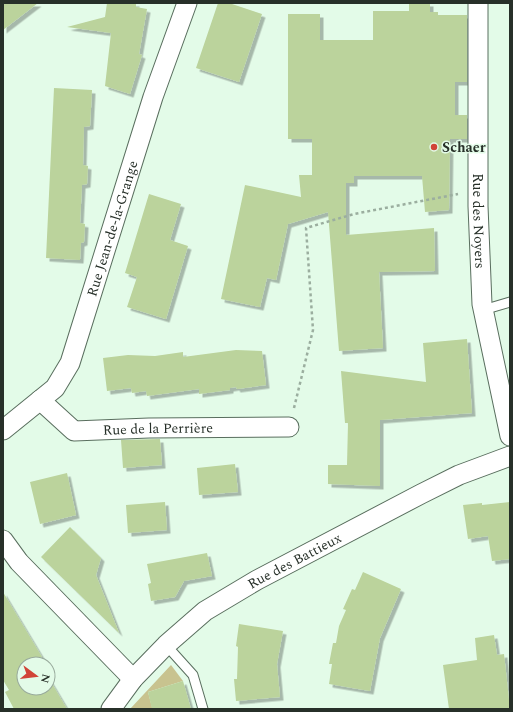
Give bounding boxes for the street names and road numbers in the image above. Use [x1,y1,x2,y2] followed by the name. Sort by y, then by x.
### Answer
[81,158,144,299] street label: Rue Jean-de-la-Grange
[467,173,491,269] street label: Rue des Noyers
[103,418,213,441] street label: Rue de la Perrière
[244,528,345,594] street label: Rue des Battieux

